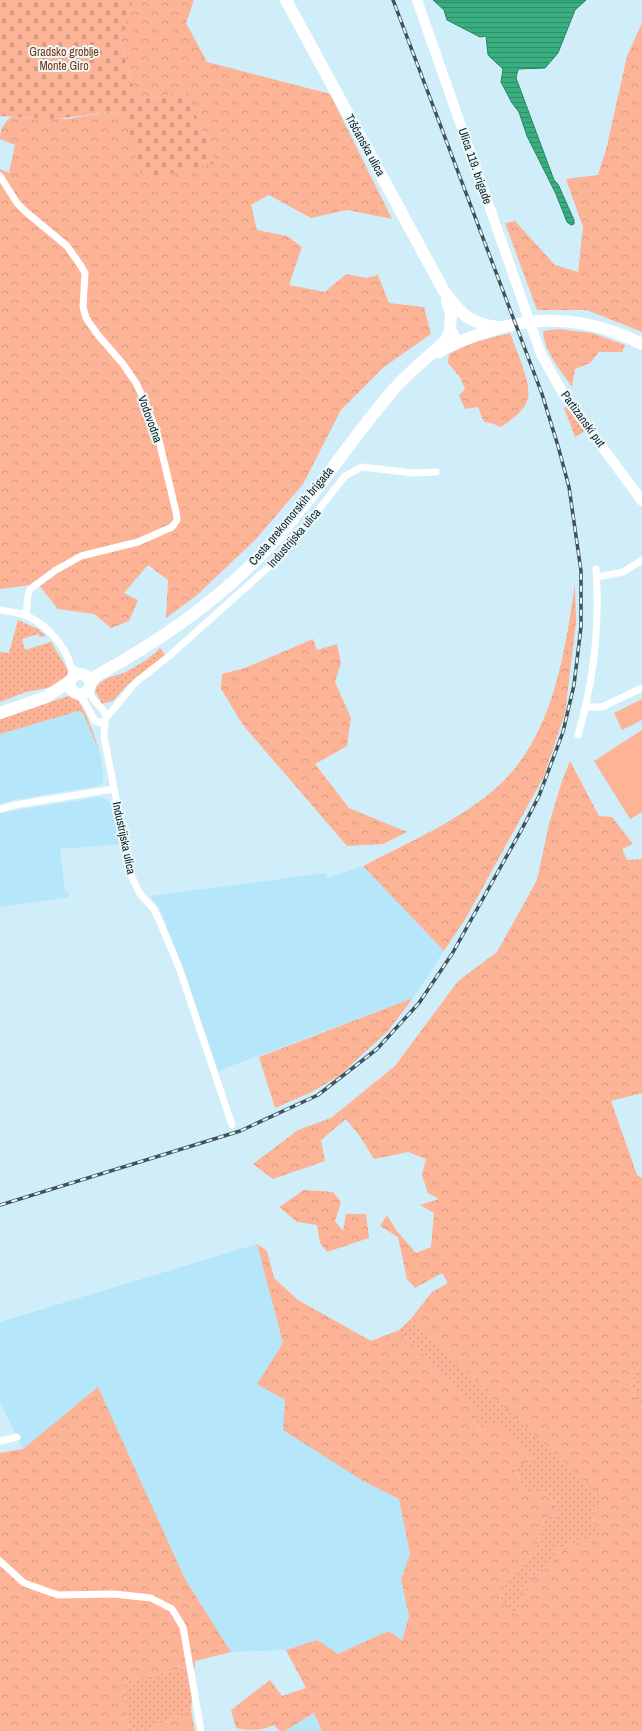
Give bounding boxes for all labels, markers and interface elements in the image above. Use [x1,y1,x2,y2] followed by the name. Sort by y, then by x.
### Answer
[29,44,99,74] park label: Gradsko groblje Monte Giro
[341,111,389,179] street label: Tršćanska ulica
[454,126,496,206] street label: Ulica 119. brigade
[557,388,609,450] street label: Partizanski put
[134,393,166,445] street label: Vodovodna
[245,463,337,569] street label: Cesta prekomorskih brigada
[264,504,325,571] street label: Industrijska ulica
[108,800,140,876] street label: Industrijska ulica

